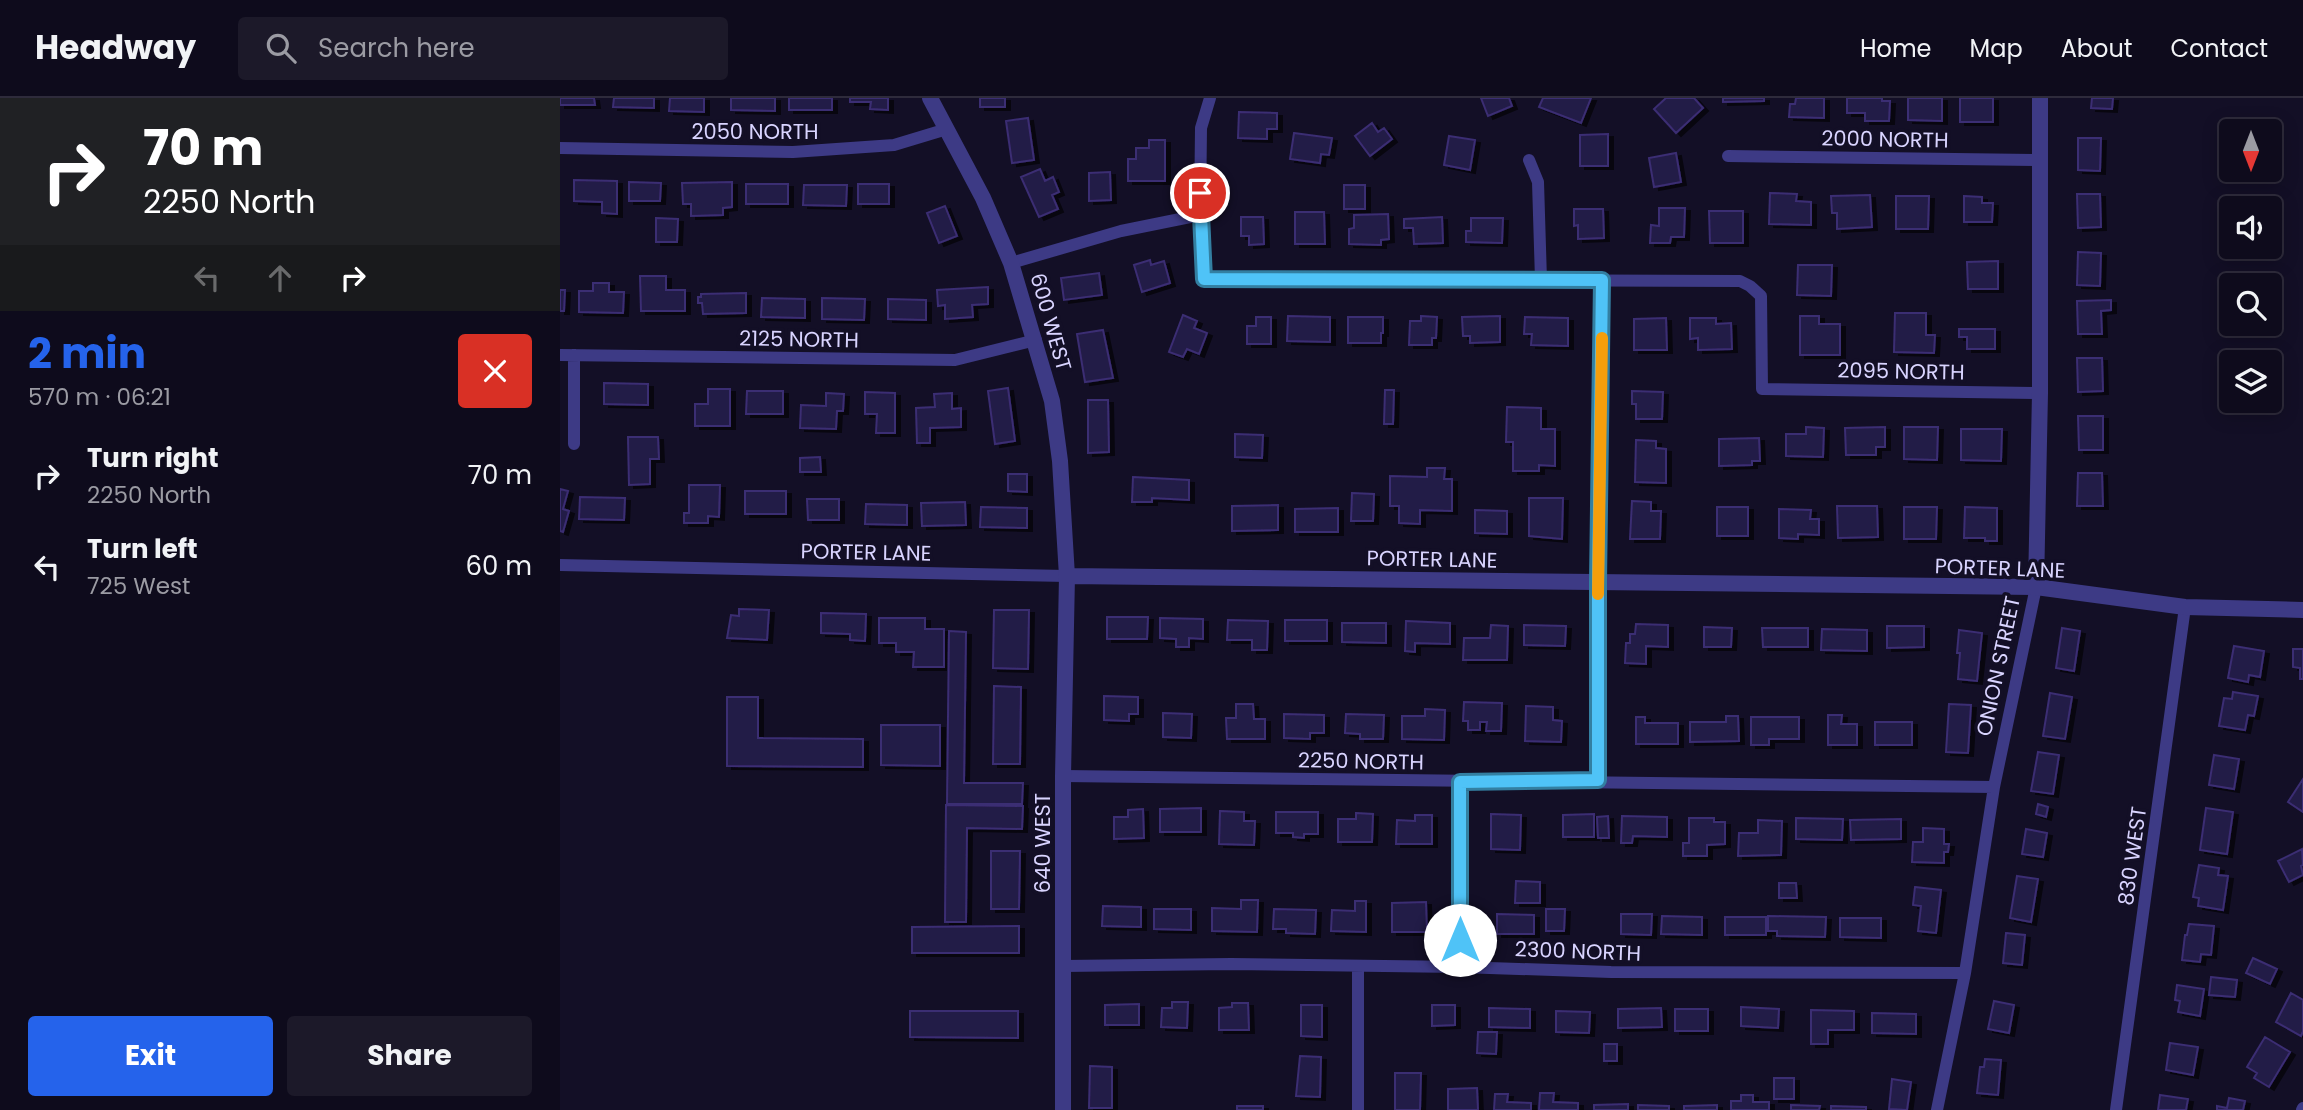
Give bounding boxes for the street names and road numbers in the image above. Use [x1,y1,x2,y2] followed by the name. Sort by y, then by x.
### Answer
[691,117,819,146] street label: 2050 NORTH
[1821,123,1949,155] street label: 2000 NORTH
[1023,270,1079,374] street label: 600 WEST
[739,323,859,355] street label: 2125 NORTH
[1837,355,1965,387] street label: 2095 NORTH
[800,536,932,568] street label: PORTER LANE
[1366,543,1498,575] street label: PORTER LANE
[1934,551,2066,585] street label: PORTER LANE
[1969,593,2027,739] street label: ONION STREET
[1298,745,1424,777] street label: 2250 NORTH
[1028,793,1057,893] street label: 640 WEST
[2111,805,2153,907] street label: 830 WEST
[1514,934,1642,968] street label: 2300 NORTH

